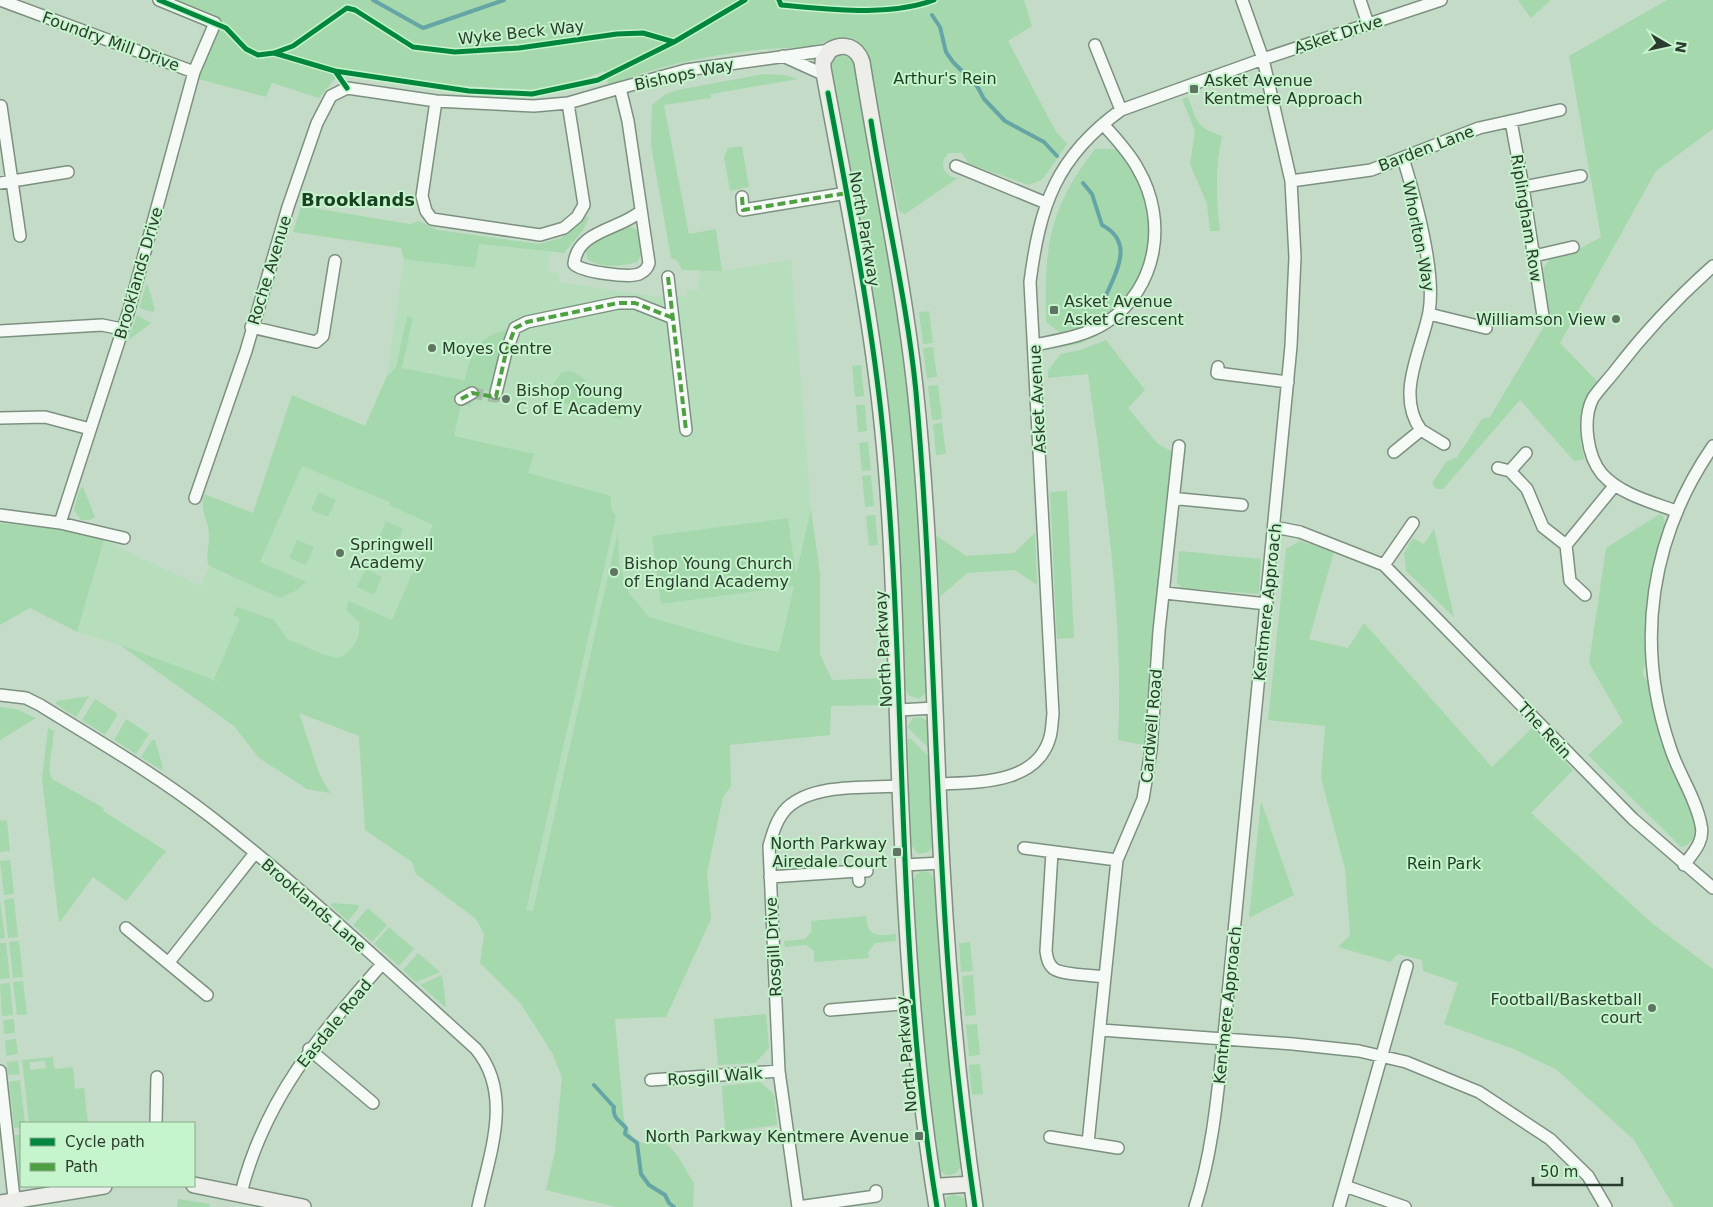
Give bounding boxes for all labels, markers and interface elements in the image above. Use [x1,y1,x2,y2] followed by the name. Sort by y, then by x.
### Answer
[40,8,182,75] street label: Foundry Mill Drive
[1292,11,1385,58] street label: Asket Drive
[457,16,585,49] street label: Wyke Beck Way
[1643,20,1693,70] north arrow
[1672,40,1690,54] text: N
[633,55,736,94] street label: Bishops Way
[893,69,997,88] park label: Arthur's Rein
[1204,71,1363,108] place label: Asket Avenue Kentmere Approach
[1188,83,1200,95] marker: Asket Avenue Kentmere Approach
[1376,121,1477,175] street label: Barden Lane
[1507,153,1546,283] street label: Riplingham Row
[845,170,884,288] street label: North Parkway
[1398,179,1439,293] street label: Whorlton Way
[301,189,415,210] district label: Brooklands
[111,205,166,341] street label: Brooklands Drive
[244,213,295,327] street label: Roche Avenue
[1064,292,1184,329] place label: Asket Avenue Asket Crescent
[1048,304,1060,316] marker: Asket Avenue Asket Crescent
[1476,310,1606,329] place label: Williamson View
[1610,313,1622,325] marker: Williamson View
[442,339,552,358] place label: Moyes Centre
[426,342,438,354] marker: Moyes Centre
[1025,344,1050,454] street label: Asket Avenue
[516,381,642,418] place label: Bishop Young C of E Academy
[500,393,512,405] marker: Bishop Young C of E Academy
[1250,522,1285,682] street label: Kentmere Approach
[350,535,433,572] place label: Springwell Academy
[334,547,346,559] marker: Springwell Academy
[624,554,793,591] place label: Bishop Young Church of England Academy
[608,566,620,578] marker: Bishop Young Church of England Academy
[871,590,896,708] street label: North Parkway
[1137,668,1166,784] street label: Cardwell Road
[1513,698,1575,762] street label: The Rein
[770,834,887,871] place label: North Parkway Airedale Court
[891,846,903,858] marker: North Parkway Airedale Court
[1407,854,1482,873] park label: Rein Park
[257,855,370,956] street label: Brooklands Lane
[761,897,786,997] street label: Rosgill Drive
[1210,925,1245,1085] street label: Kentmere Approach
[293,975,376,1071] street label: Easdale Road
[1490,990,1642,1027] place label: Football/Basketball court
[892,995,921,1113] street label: North Parkway
[1646,1002,1658,1014] marker: Football/Basketball court
[667,1064,764,1089] street label: Rosgill Walk
[20,1122,195,1187] legend
[645,1127,909,1146] place label: North Parkway Kentmere Avenue
[913,1130,925,1142] marker: North Parkway Kentmere Avenue
[65,1133,145,1151] text: Cycle path
[1533,1154,1622,1186] scale bar
[65,1158,98,1176] text: Path
[1540,1163,1578,1181] text: 50 m

